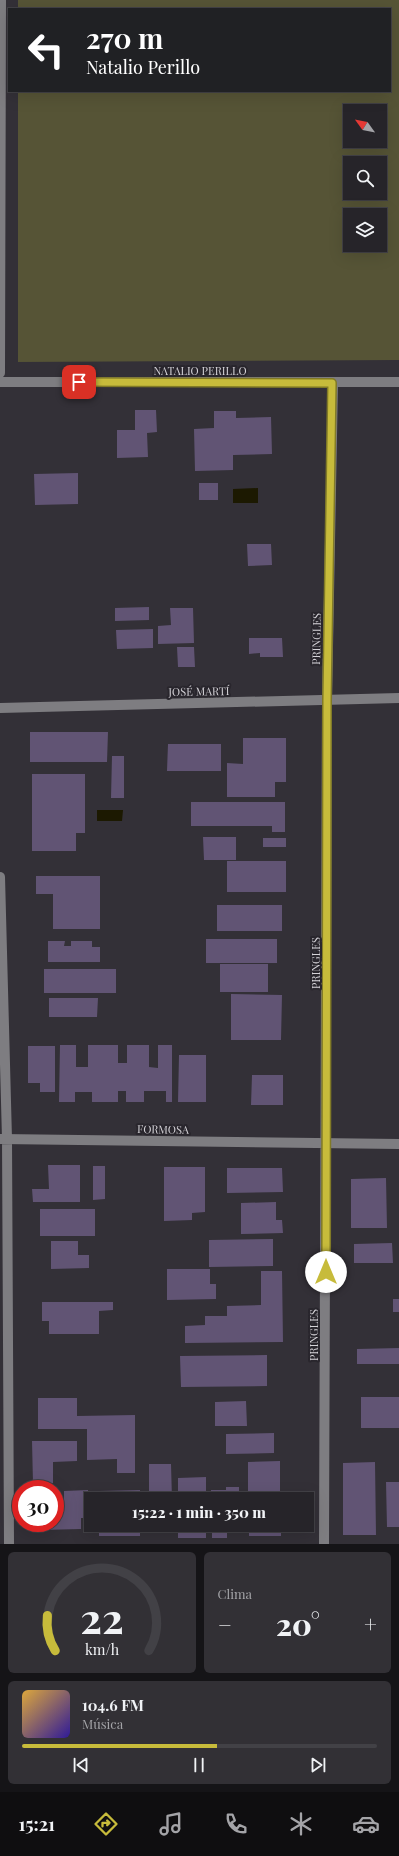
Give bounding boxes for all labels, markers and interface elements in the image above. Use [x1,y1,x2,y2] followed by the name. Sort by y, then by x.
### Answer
[86,19,163,56] text: 270 m
[20,24,72,76] icon: left
[86,55,200,79] text: Natalio Perillo
[343,104,387,148] north arrow
[343,104,387,252] map controls
[343,156,387,200] button: search
[343,208,387,252] button: layers
[153,363,247,378] street label: NATALIO PERILLO
[62,365,96,399] pin
[68,371,90,393] icon: arrive
[308,613,324,665] street label: PRINGLES
[167,683,230,699] street label: JOSÉ MARTÍ
[308,937,323,989] street label: PRINGLES
[137,1121,189,1137] street label: FORMOSA
[305,1251,347,1293] position arrow
[306,1309,321,1361] street label: PRINGLES
[12,1480,64,1532] speed limit sign: 30
[132,1502,266,1522] text: 15:22 · 1 min · 350 m
[218,1585,252,1602] text: Clima
[80,1588,124,1643] text: 22
[276,1604,320,1644] text: 20°
[218,1609,232,1639] text: −
[364,1609,377,1639] text: +
[85,1639,119,1658] text: km/h
[82,1695,144,1715] text: 104.6 FM
[82,1715,123,1732] text: Música
[70,1754,92,1776] icon: previous
[188,1754,210,1776] icon: pause
[307,1754,329,1776] icon: next
[92,1810,120,1838] icon: directions
[157,1810,185,1838] icon: music
[222,1810,250,1838] icon: phone
[287,1810,315,1838] icon: climate
[352,1810,380,1838] icon: car
[19,1812,55,1836] text: 15:21

